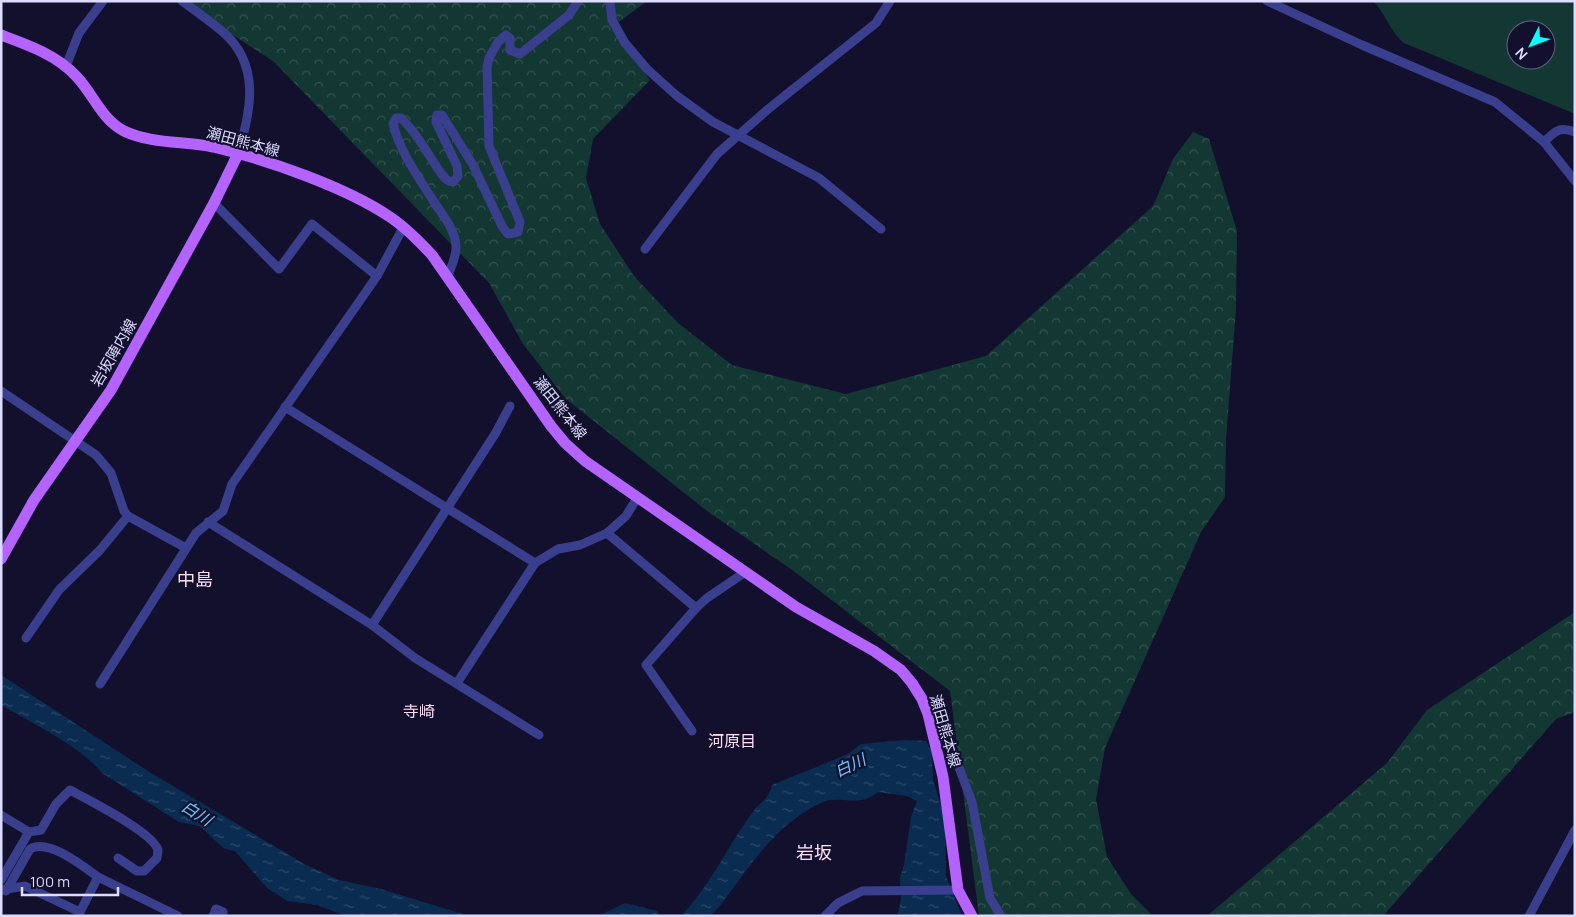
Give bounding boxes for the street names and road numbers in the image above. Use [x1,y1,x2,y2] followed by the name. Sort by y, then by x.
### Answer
[204,122,282,161] street label: 瀬田熊本線
[86,315,141,390] street label: 岩坂陣内線
[529,372,592,444] street label: 瀬田熊本線
[925,692,966,770] street label: 瀬田熊本線

